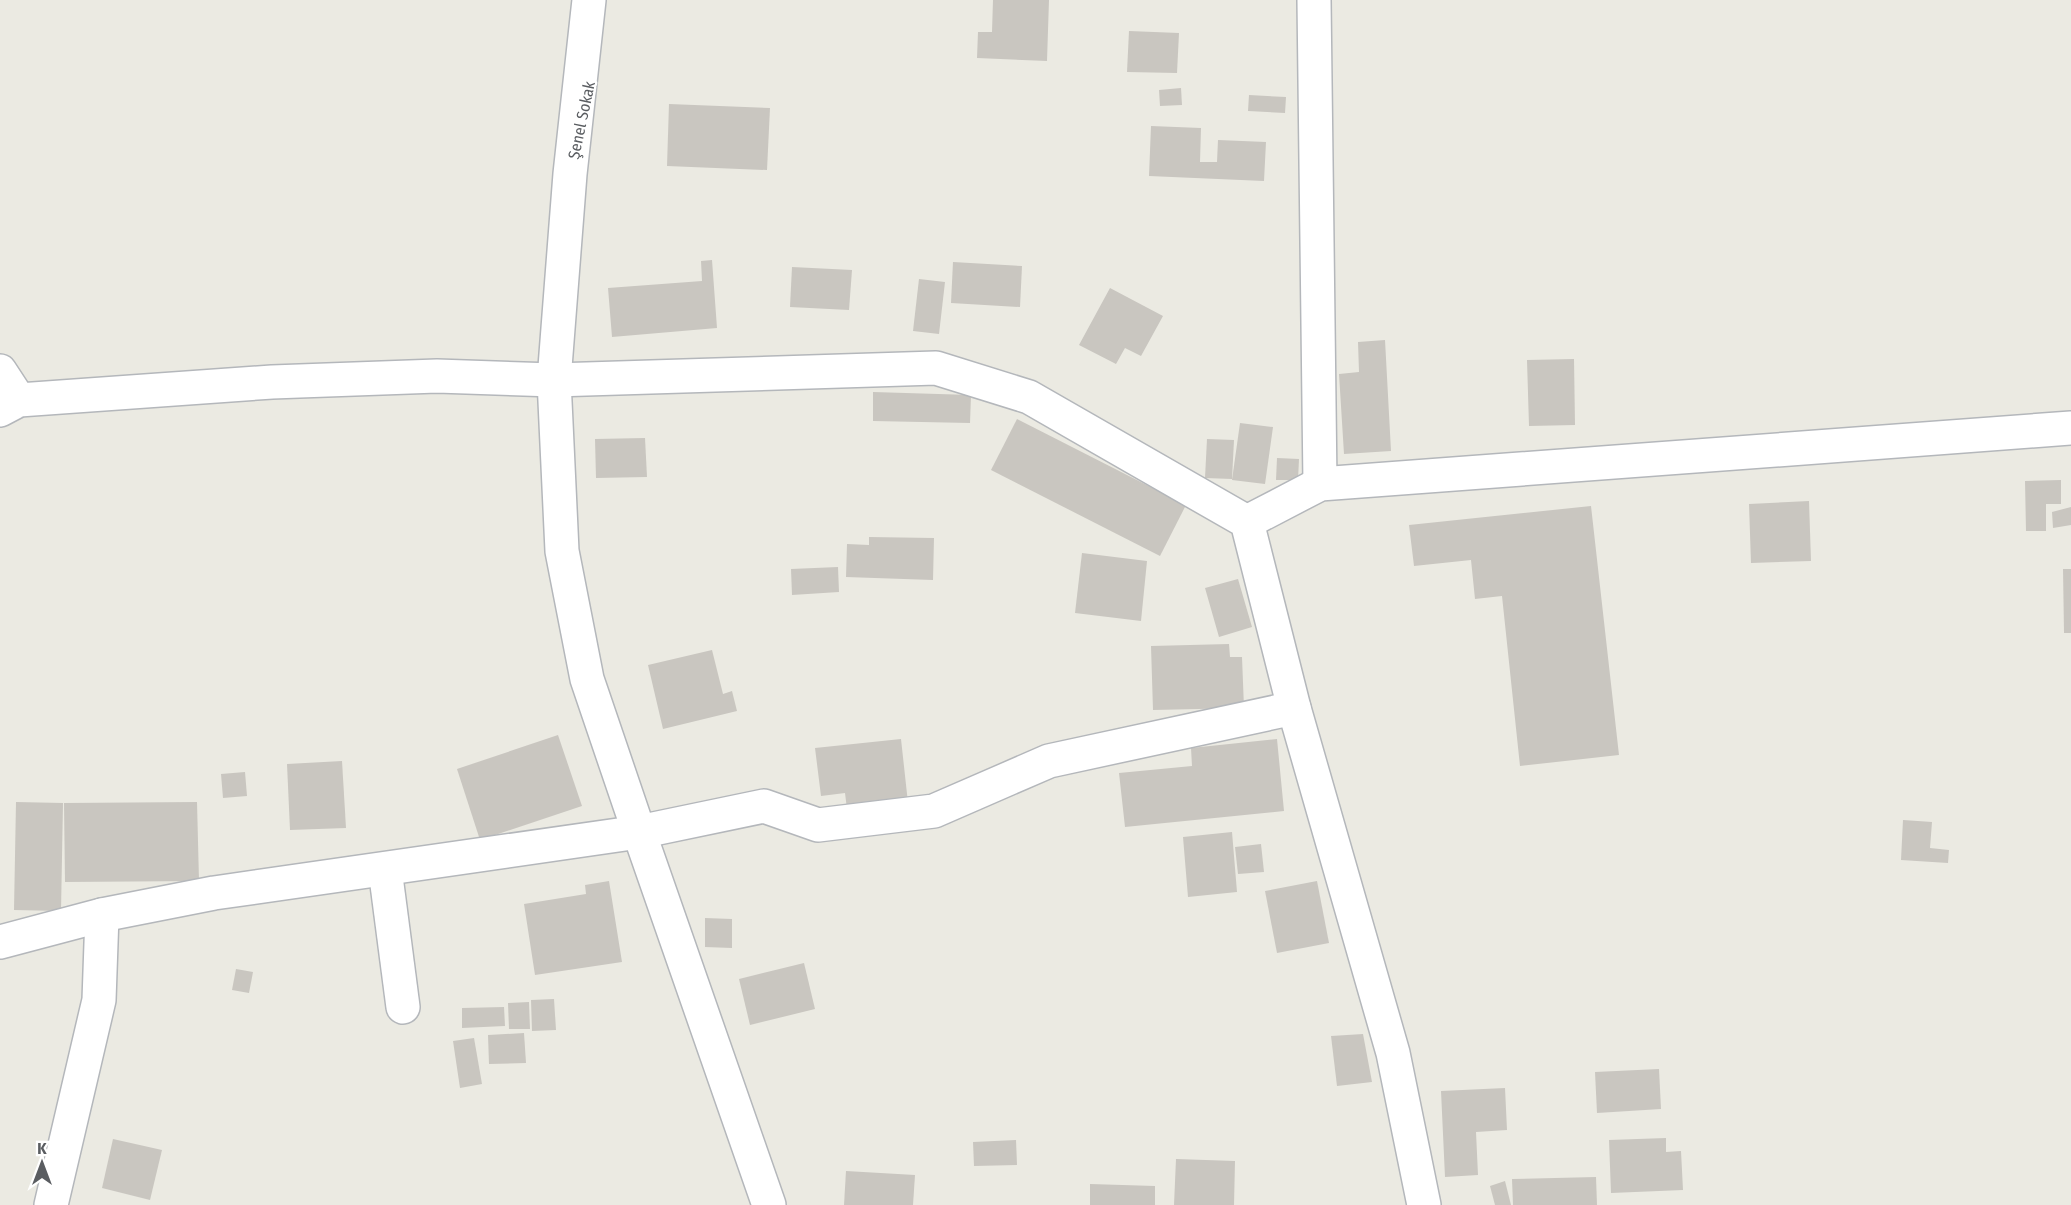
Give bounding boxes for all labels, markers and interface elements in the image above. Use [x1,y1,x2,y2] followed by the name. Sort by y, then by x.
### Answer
[564,79,599,161] street label: Şenel Sokak
[12,1133,72,1193] north arrow
[37,1139,47,1158] text: K

